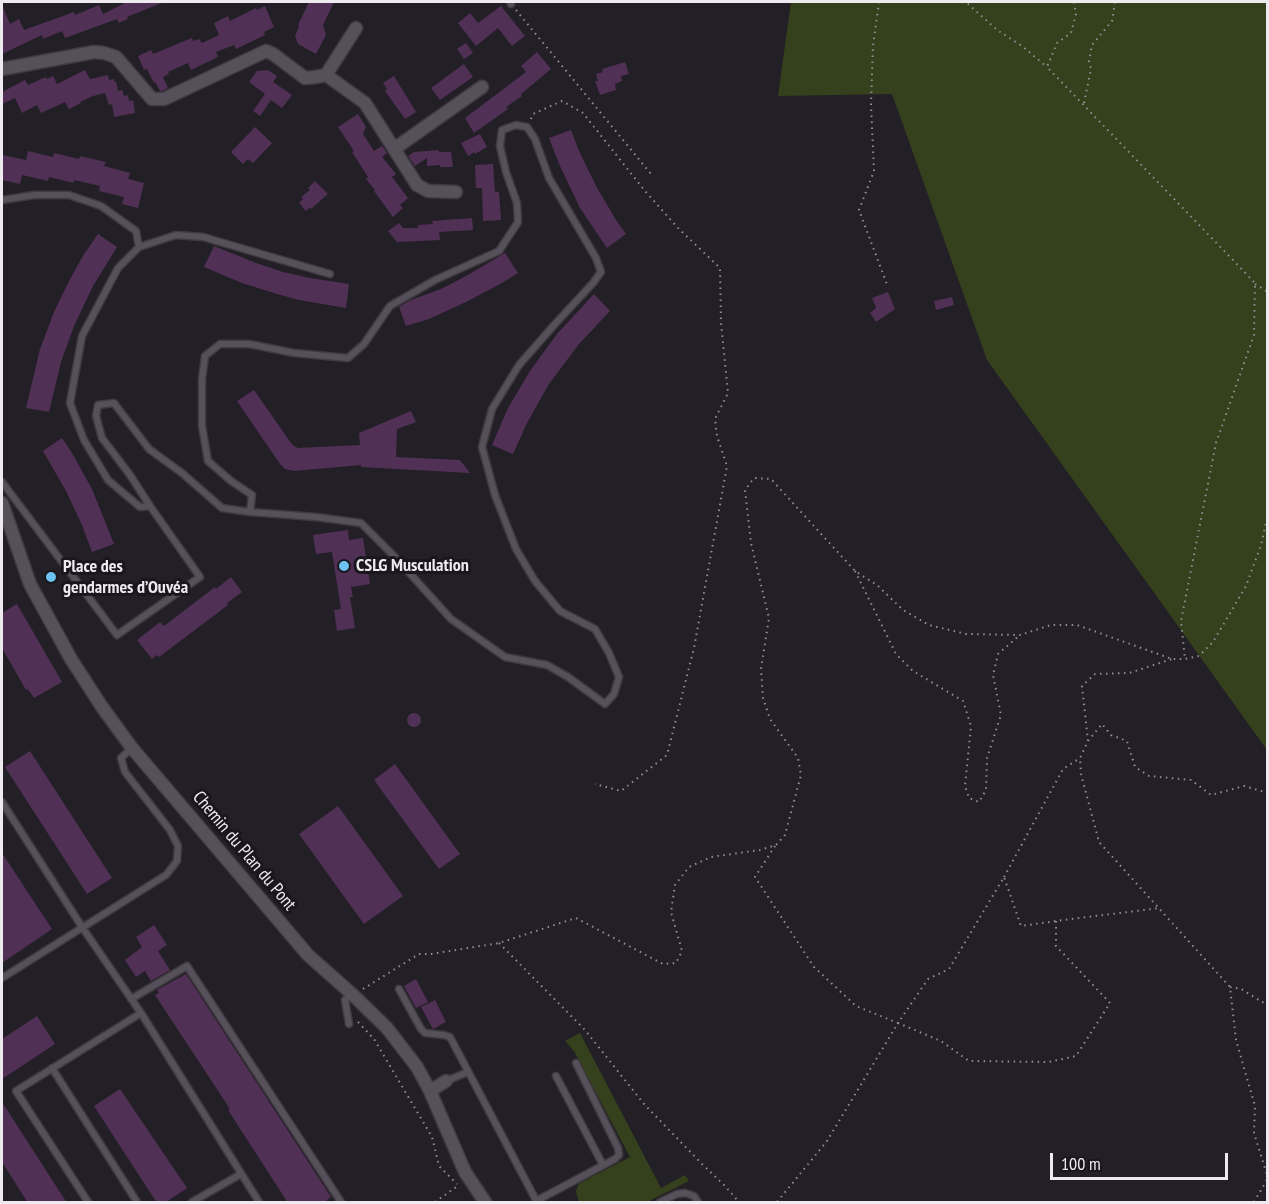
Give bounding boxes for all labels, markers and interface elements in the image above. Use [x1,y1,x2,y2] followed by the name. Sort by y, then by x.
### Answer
[356,555,469,577] place label: CSLG Musculation
[63,556,188,598] place label: Place des gendarmes d’Ouvéa
[337,559,351,573] marker: CSLG Musculation
[44,570,58,584] marker: Place des gendarmes d’Ouvéa
[188,787,300,915] street label: Chemin du Plan du Pont
[1053,1141,1232,1179] scale bar
[1061,1152,1101,1175] text: 100 m

